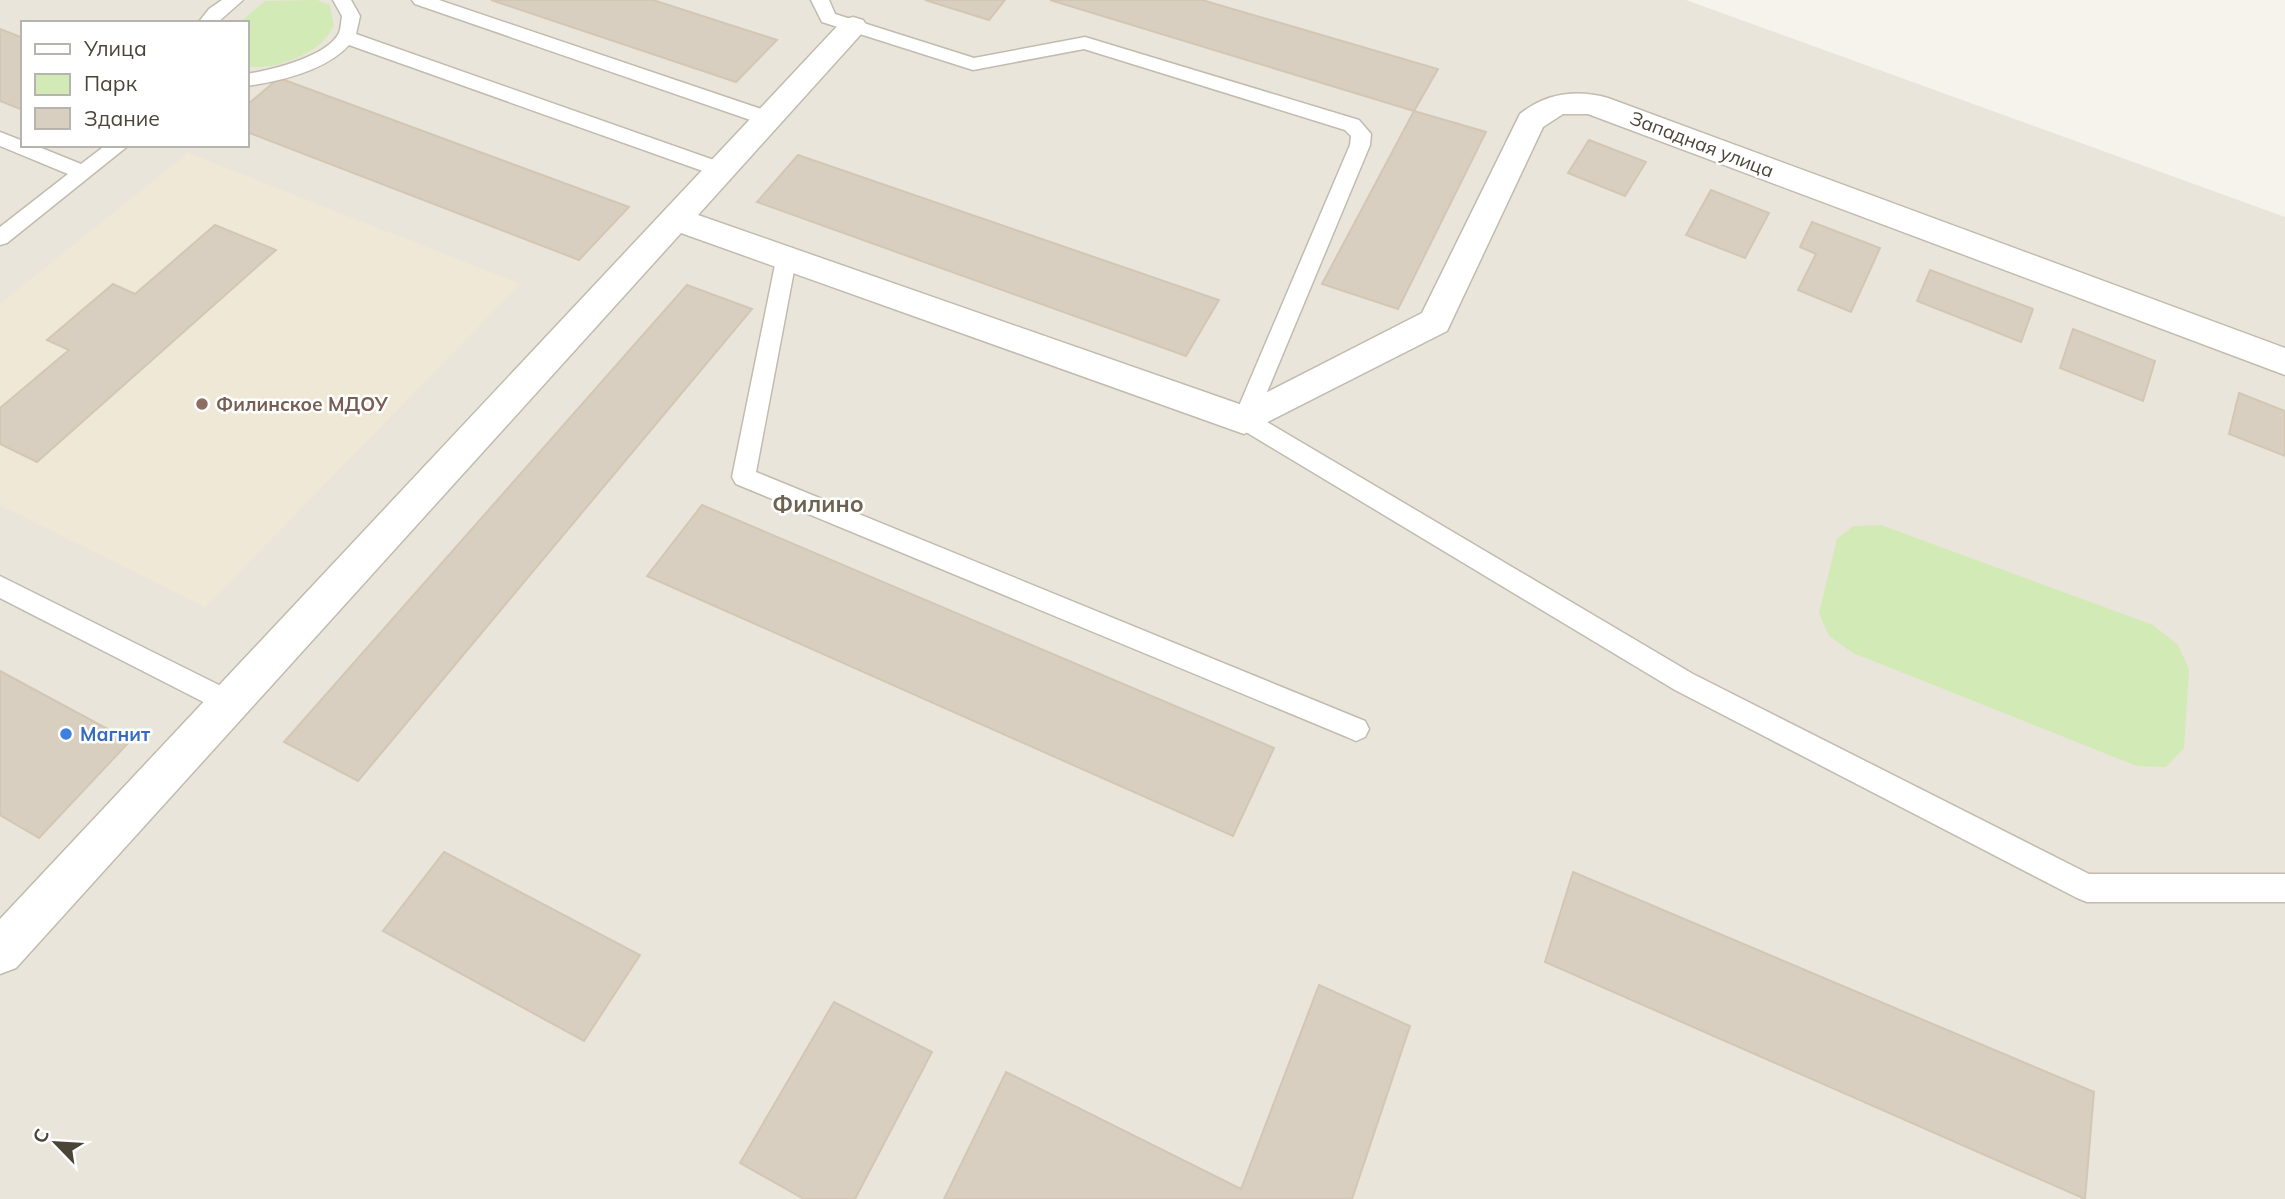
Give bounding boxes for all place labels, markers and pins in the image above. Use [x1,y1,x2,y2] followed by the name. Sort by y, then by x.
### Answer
[216,392,389,416] place label: Филинское МДОУ
[194,396,210,412] marker: Филинское МДОУ
[80,722,151,746] place label: Магнит
[58,726,74,742] marker: Магнит

